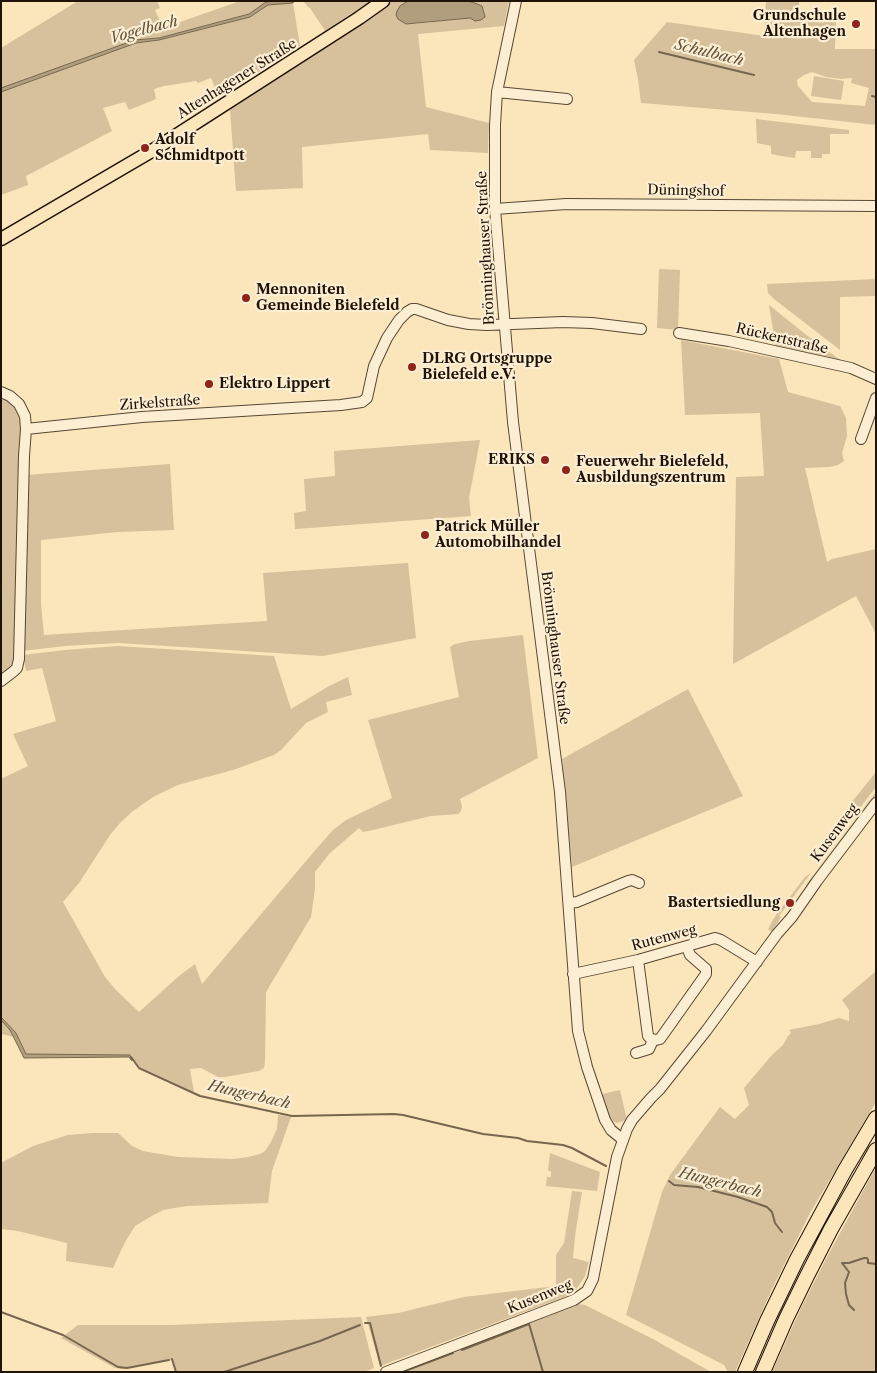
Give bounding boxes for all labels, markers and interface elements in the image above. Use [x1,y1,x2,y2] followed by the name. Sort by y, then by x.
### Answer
[753,8,846,40] place label: Grundschule Altenhagen
[108,12,180,48] water label: Vogelbach
[850,18,862,30] marker: Grundschule Altenhagen
[174,35,300,123] street label: Altenhagener Straße
[673,36,745,70] water label: Schulbach
[155,132,245,164] place label: Adolf Schmidtpott
[139,142,151,154] marker: Adolf Schmidtpott
[474,170,498,326] street label: Brönninghauser Straße
[647,182,725,200] street label: Düningshof
[256,282,400,314] place label: Mennoniten Gemeinde Bielefeld
[240,292,252,304] marker: Mennoniten Gemeinde Bielefeld
[734,320,830,358] street label: Rückertstraße
[422,351,552,384] place label: DLRG Ortsgruppe Bielefeld e.V.
[406,361,418,373] marker: DLRG Ortsgruppe Bielefeld e.V.
[219,376,330,392] place label: Elektro Lippert
[203,378,215,390] marker: Elektro Lippert
[119,392,201,414] street label: Zirkelstraße
[488,452,535,468] place label: ERIKS
[539,454,551,466] marker: ERIKS
[576,454,728,487] place label: Feuerwehr Bielefeld, Ausbildungszentrum
[560,464,572,476] marker: Feuerwehr Bielefeld, Ausbildungszentrum
[435,519,561,552] place label: Patrick Müller Automobilhandel
[419,529,431,541] marker: Patrick Müller Automobilhandel
[537,570,573,726] street label: Brönninghauser Straße
[808,801,862,865] street label: Kusenweg
[668,895,780,911] place label: Bastertsiedlung
[784,897,796,909] marker: Bastertsiedlung
[630,921,698,955] street label: Rutenweg
[206,1077,292,1113] water label: Hungerbach
[677,1164,763,1202] water label: Hungerbach
[505,1276,575,1318] street label: Kusenweg

